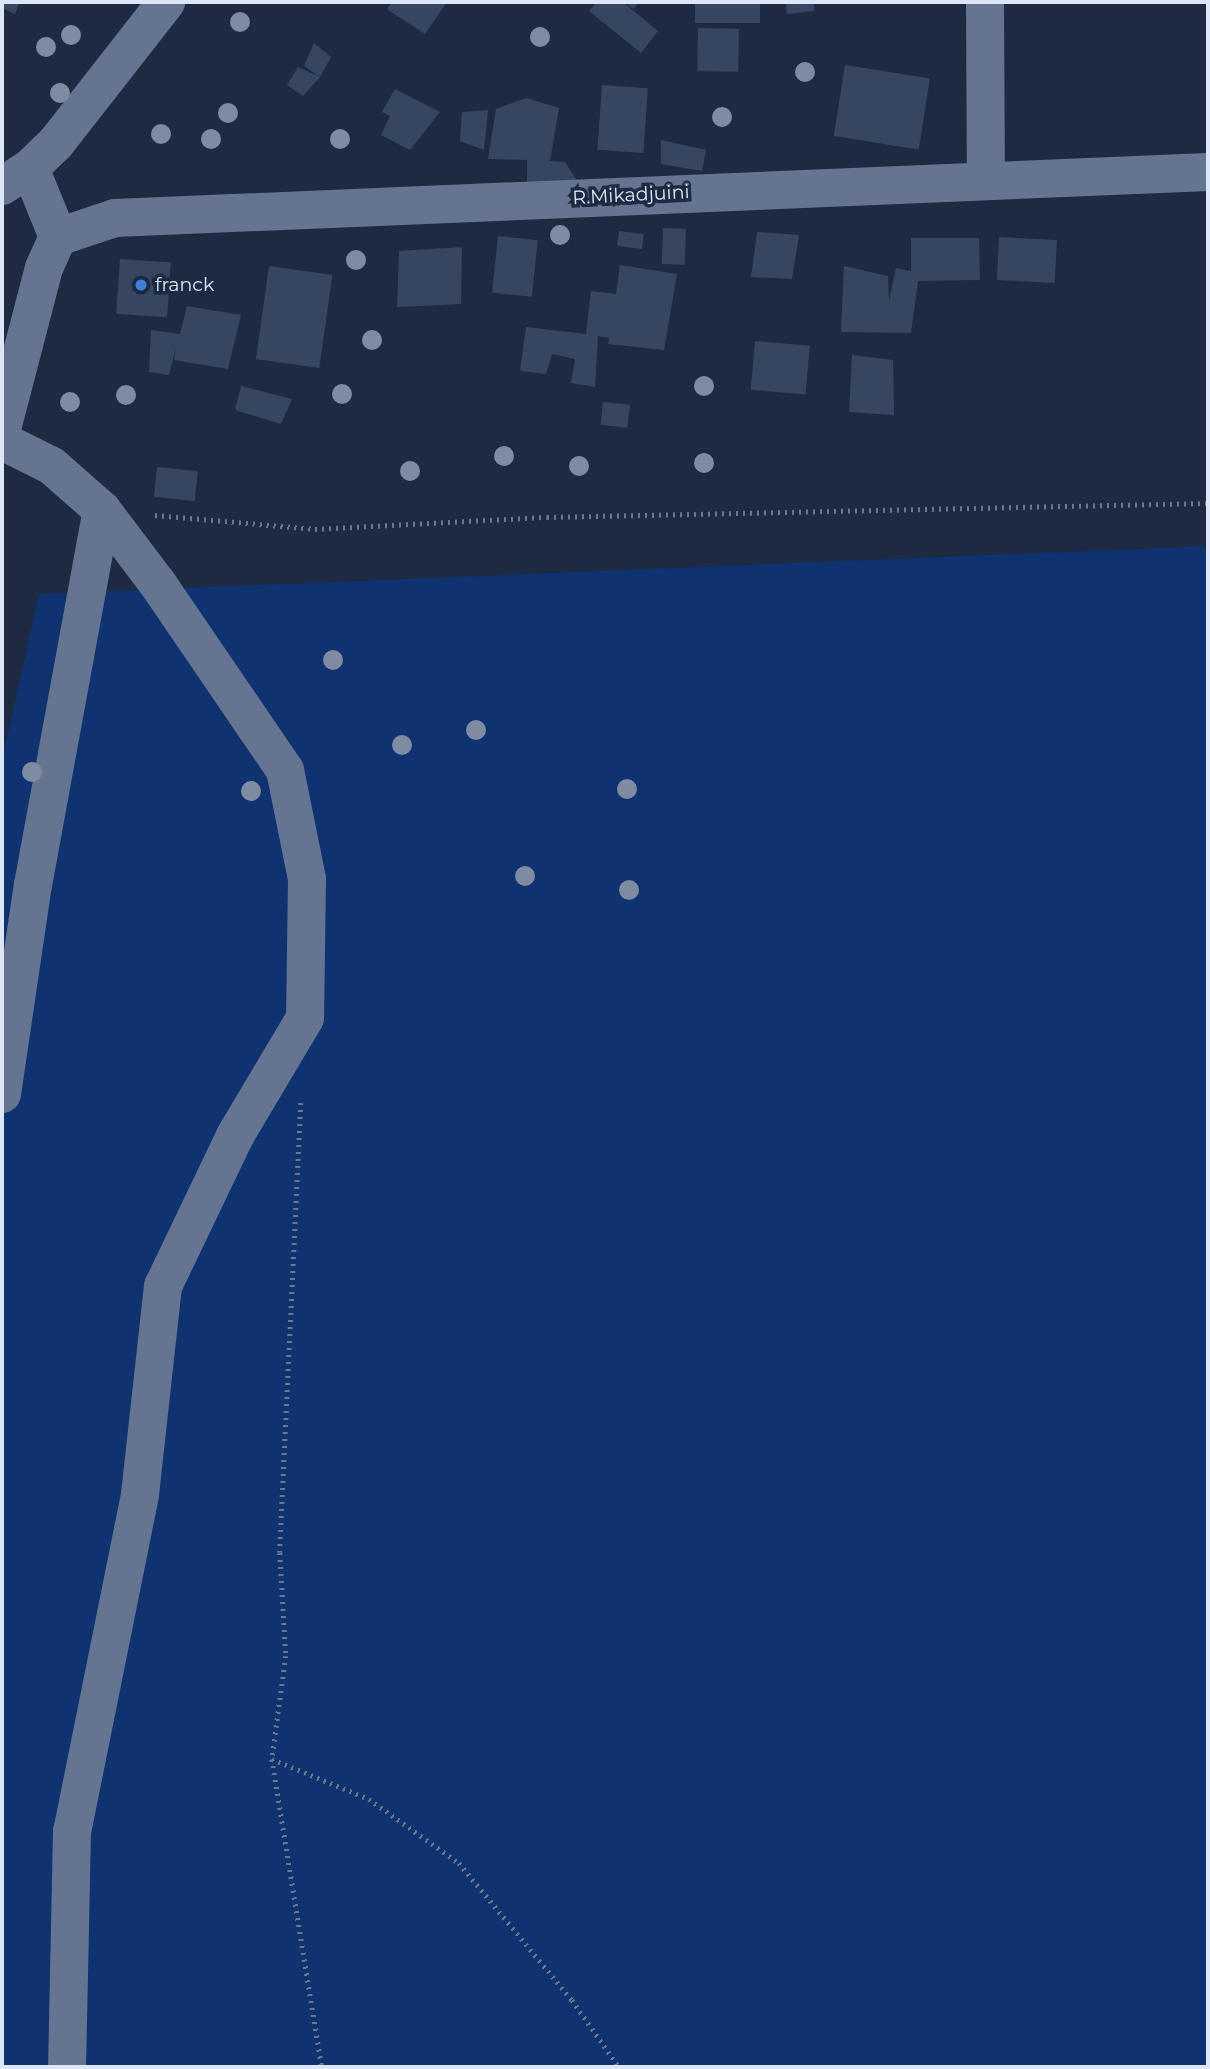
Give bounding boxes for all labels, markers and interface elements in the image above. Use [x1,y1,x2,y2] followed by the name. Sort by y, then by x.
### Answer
[572,181,690,209] street label: R.Mikadjuini
[155,274,214,296] place label: franck
[133,277,149,293] marker: franck

